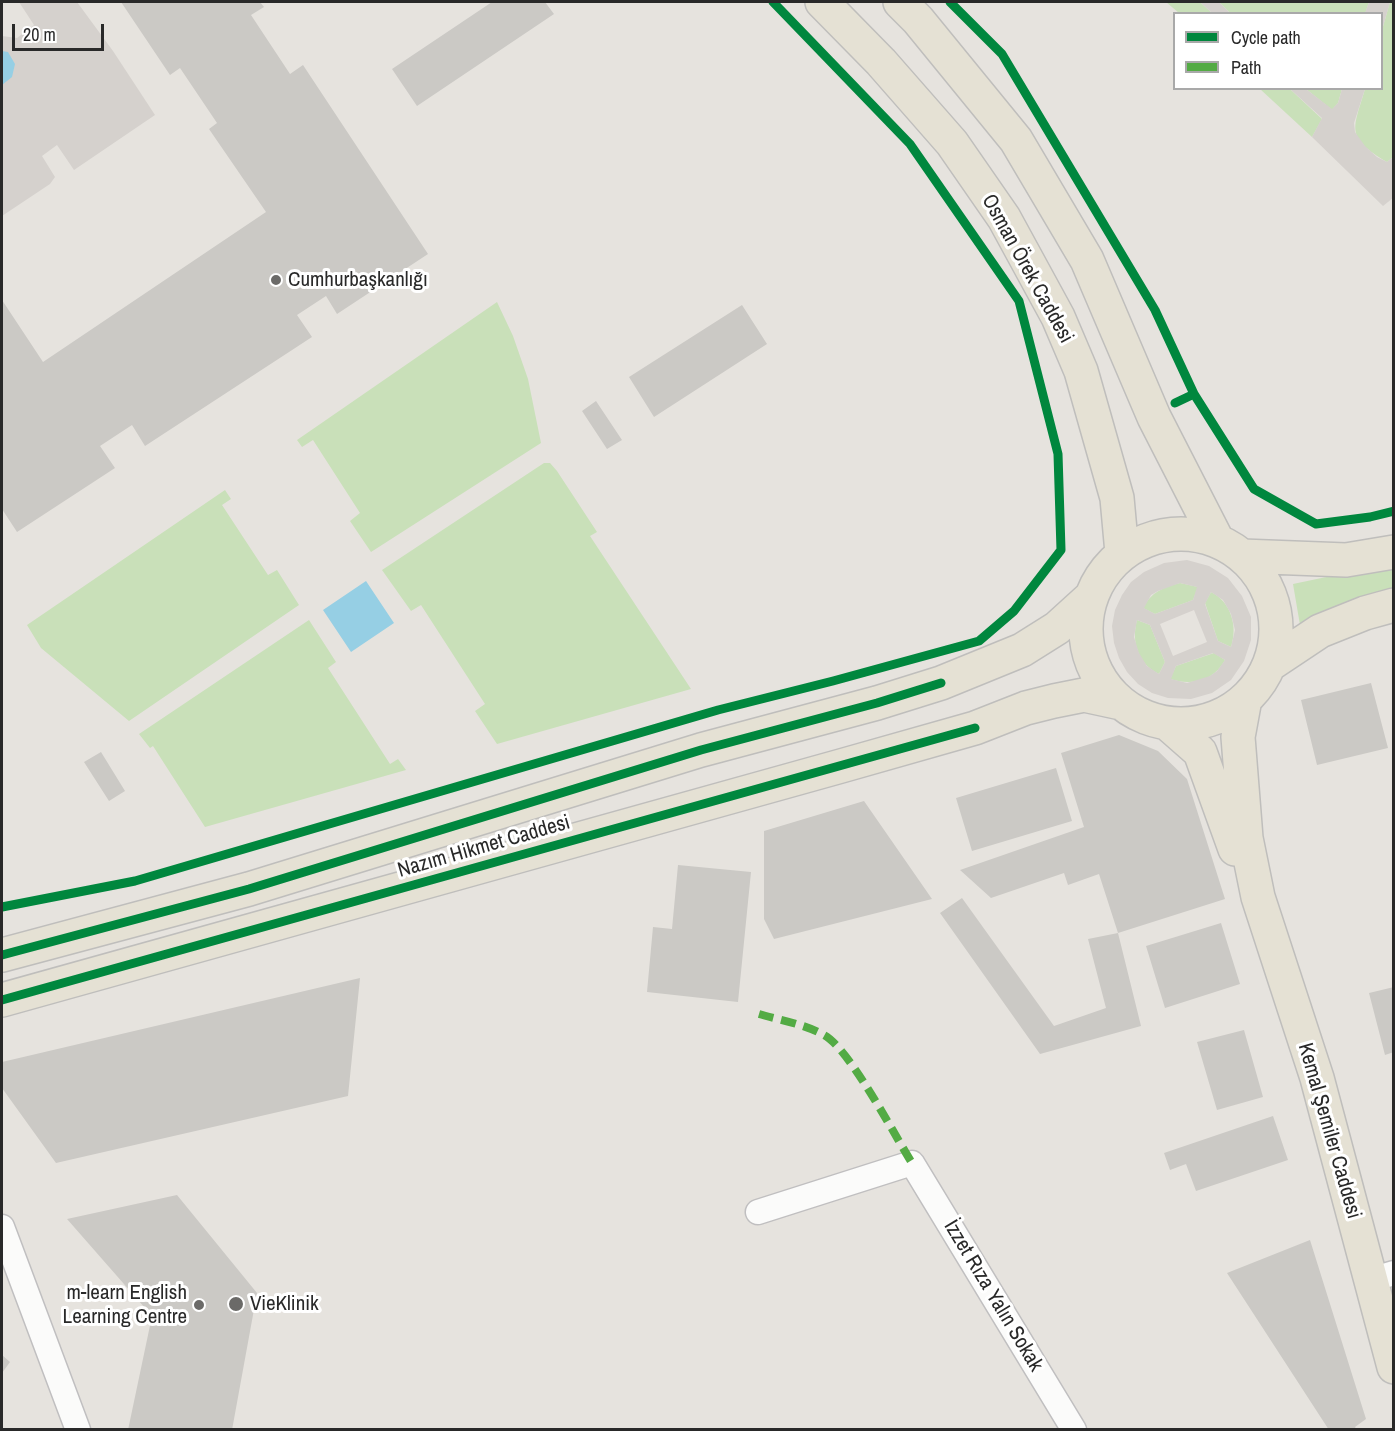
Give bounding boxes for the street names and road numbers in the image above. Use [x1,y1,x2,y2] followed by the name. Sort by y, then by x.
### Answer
[976,190,1078,348] street label: Osman Örek Caddesi
[395,810,573,884] street label: Nazım Hikmet Caddesi
[1292,1040,1366,1222] street label: Kemal Şemiler Caddesi
[938,1216,1048,1376] street label: İzzet Rıza Yalın Sokak

